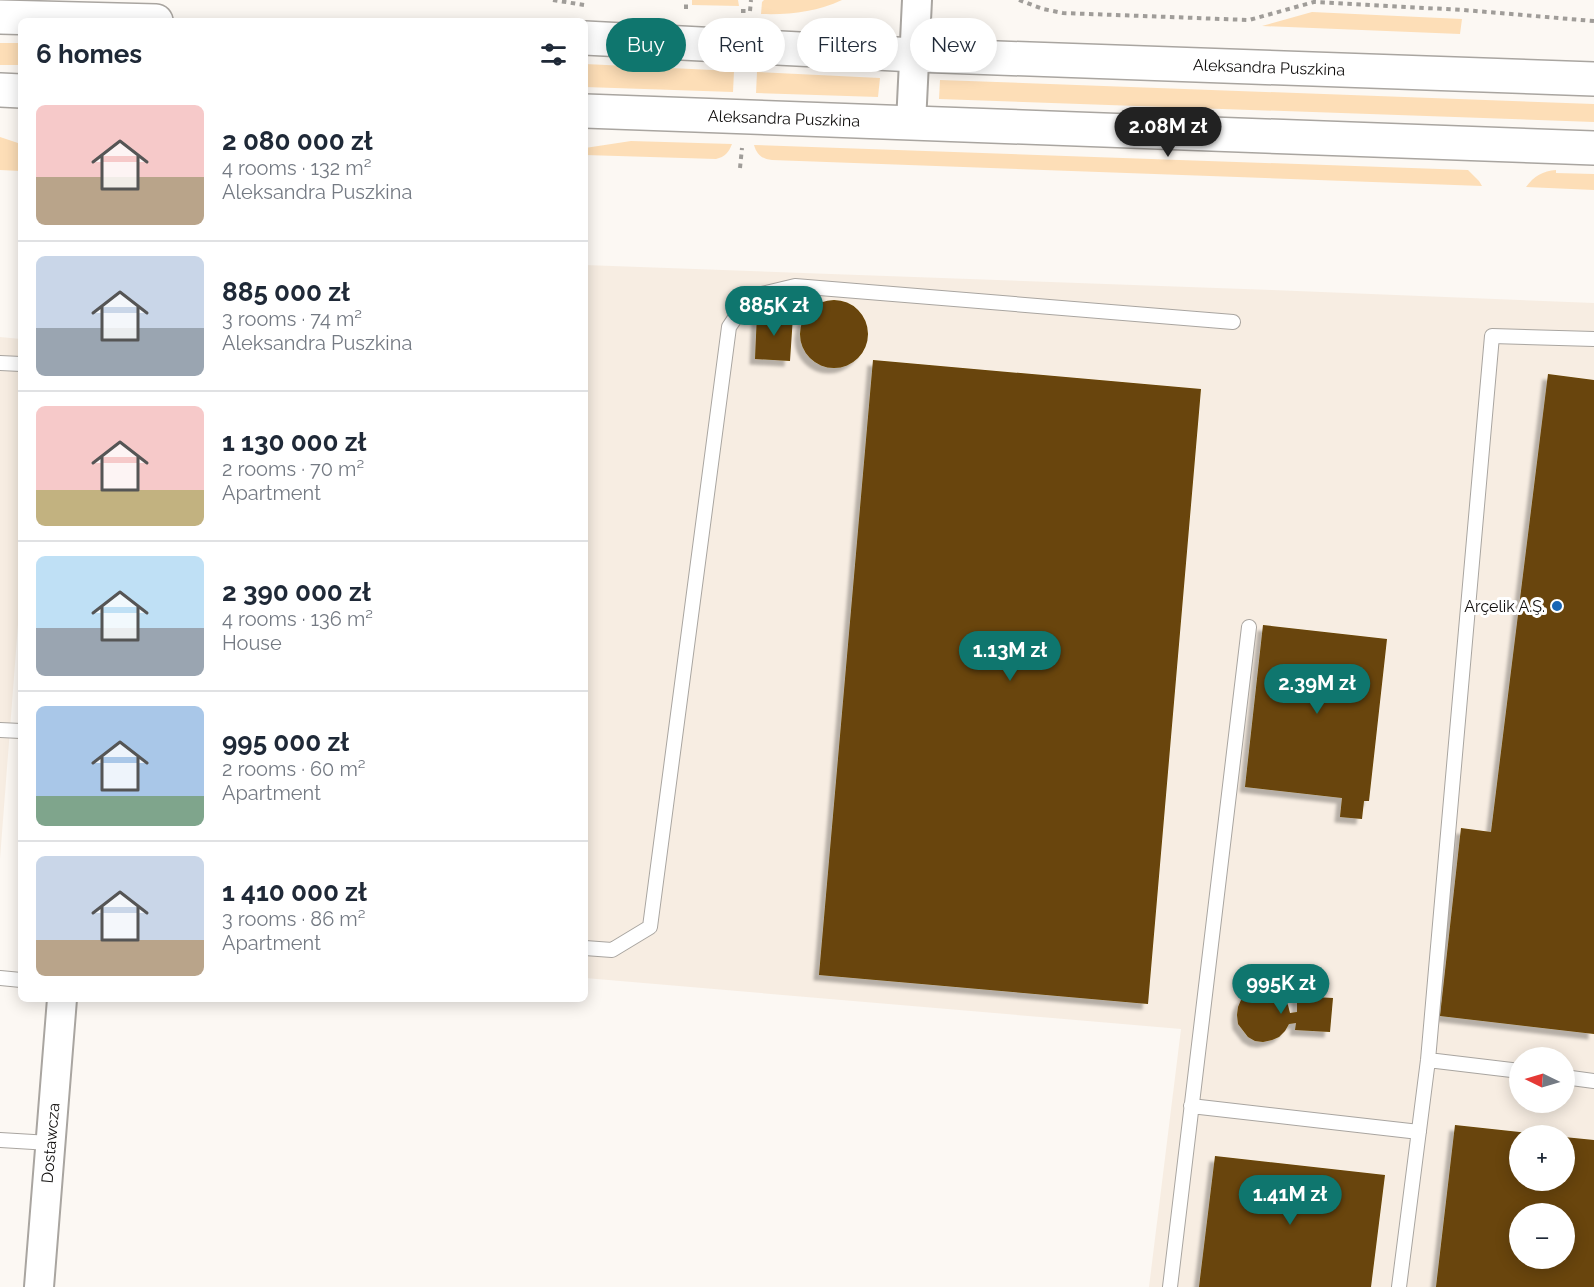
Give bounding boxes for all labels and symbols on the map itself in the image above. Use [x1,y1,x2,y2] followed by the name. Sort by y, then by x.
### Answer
[1193,55,1345,80] street label: Aleksandra Puszkina
[708,106,860,131] street label: Aleksandra Puszkina
[1106,107,1230,158] pin: 2.08M zł
[719,286,829,337] pin: 885K zł
[1464,597,1545,616] place label: Arçelik A.Ş.
[1550,599,1564,613] marker: Arçelik A.Ş.
[948,631,1072,682] pin: 1.13M zł
[1255,664,1379,715] pin: 2.39M zł
[1226,964,1336,1015] pin: 995K zł
[1509,1047,1575,1113] north arrow
[38,1102,63,1184] street label: Dostawcza
[1228,1175,1352,1226] pin: 1.41M zł

